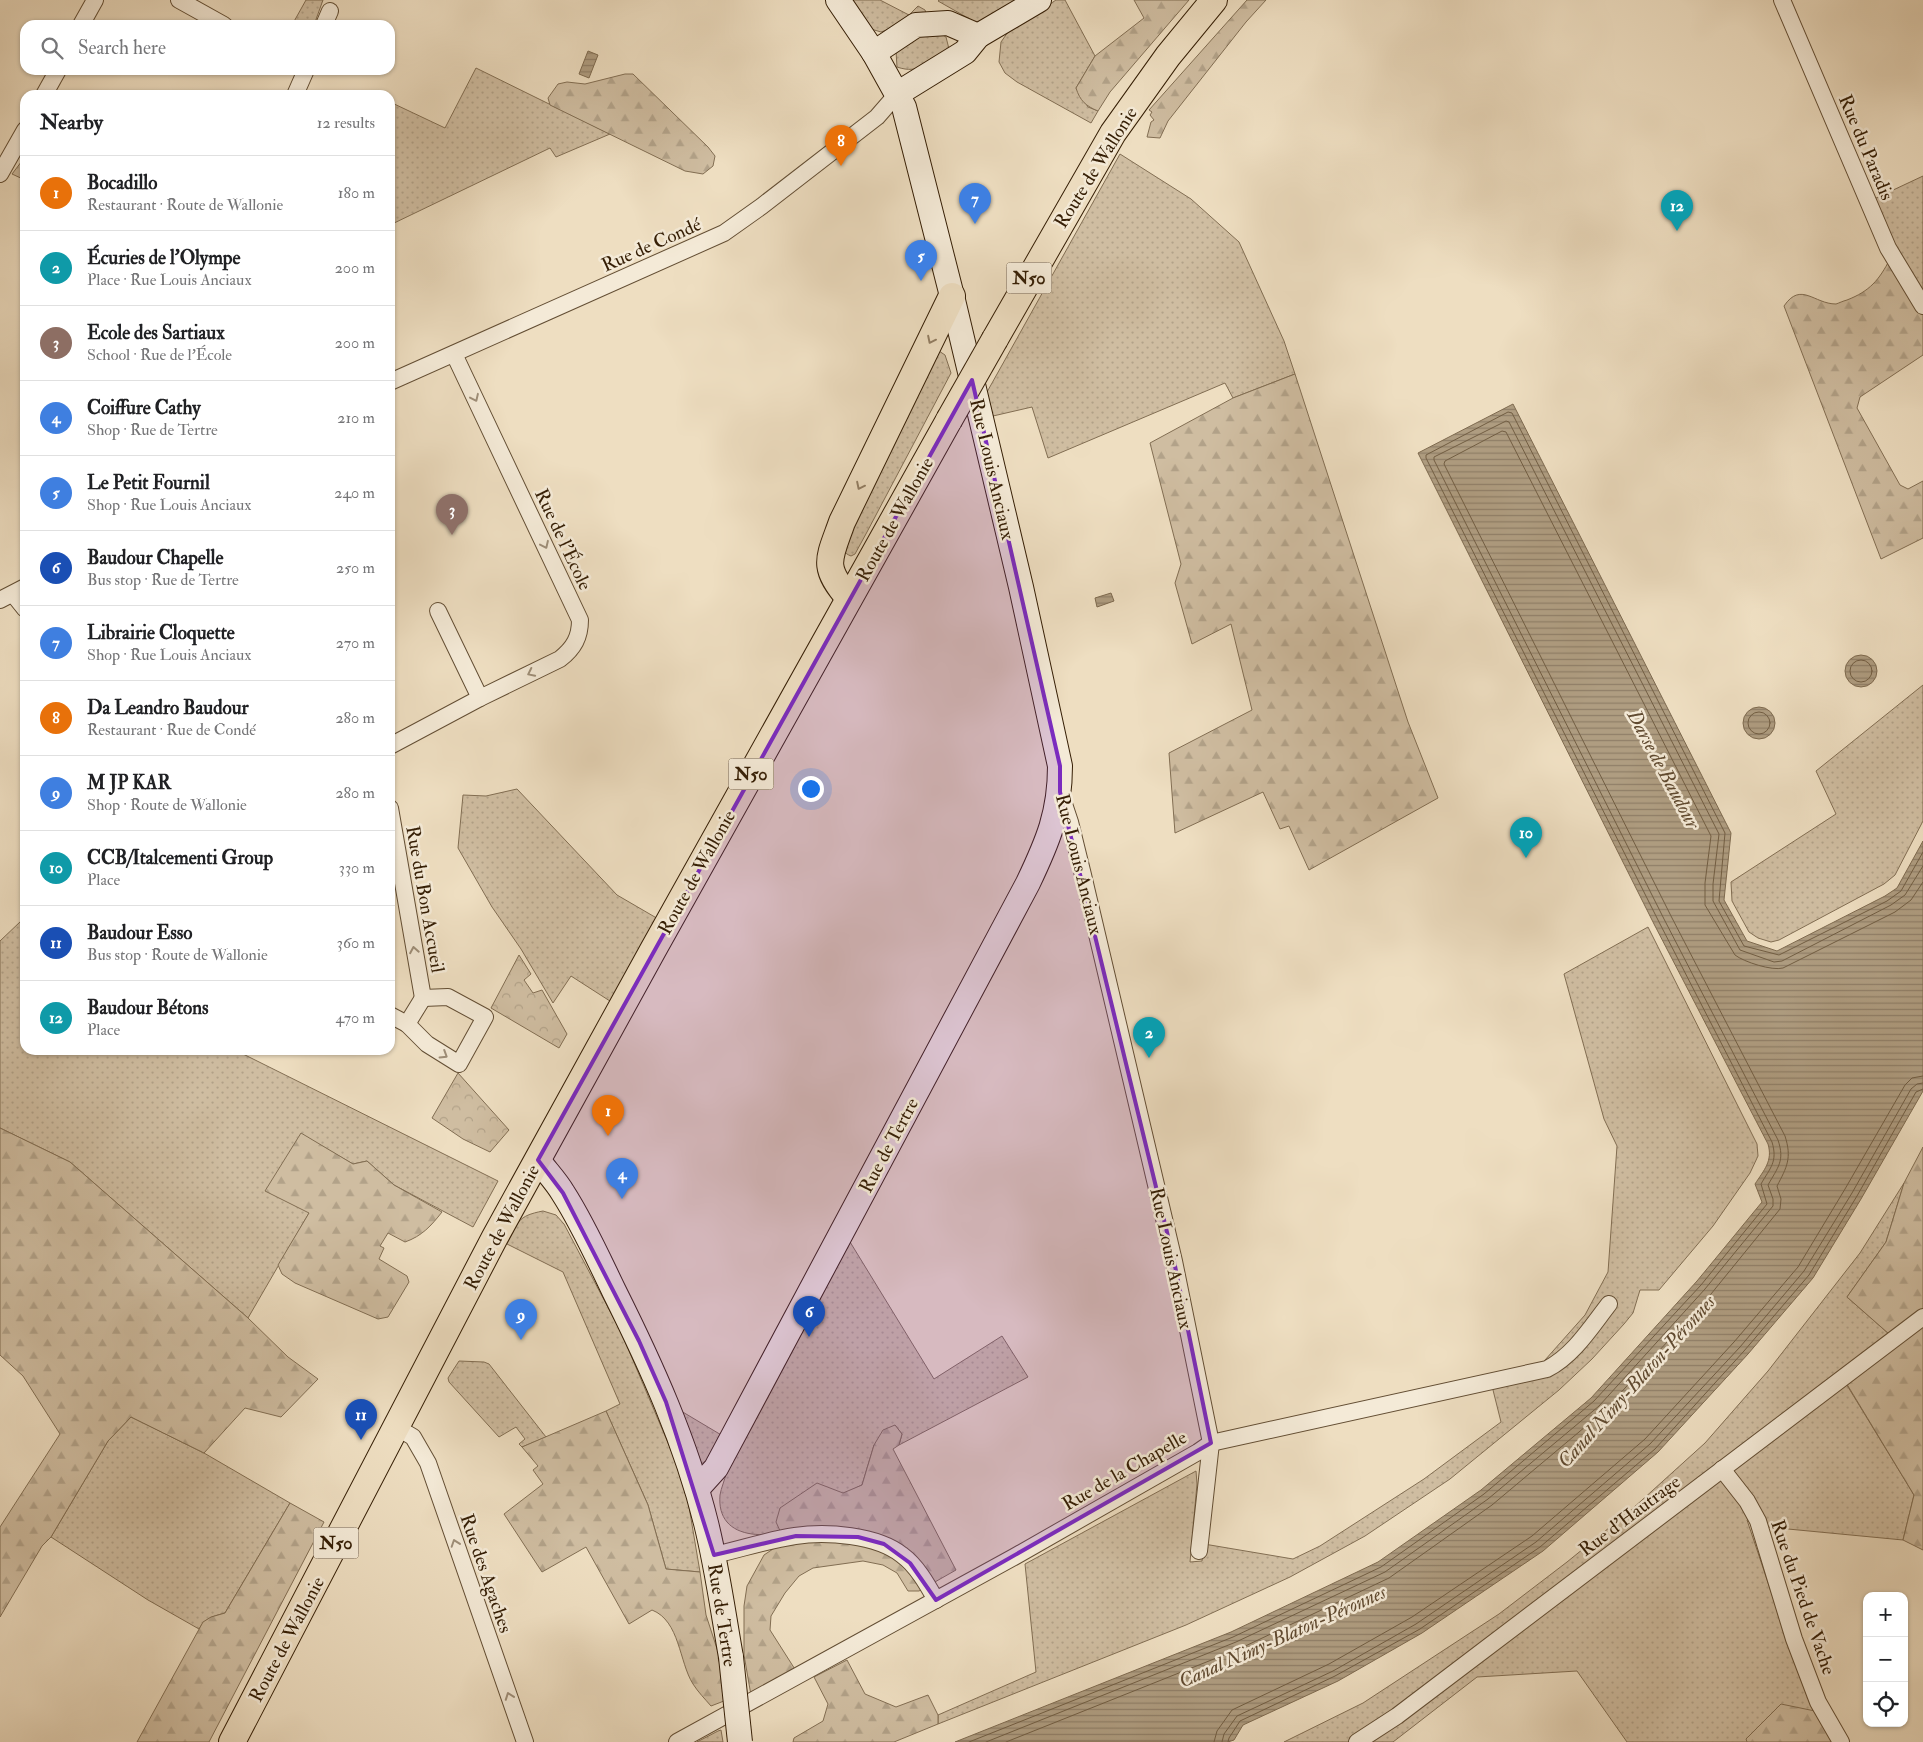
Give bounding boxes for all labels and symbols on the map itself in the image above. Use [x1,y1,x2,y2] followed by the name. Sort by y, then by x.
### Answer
[1833,91,1899,204] street label: Rue du Paradis
[1049,102,1143,233] street label: Route de Wallonie
[825,125,857,166] pin: 8
[959,183,991,224] pin: 7
[1661,190,1693,231] pin: 12
[598,212,705,278] street label: Rue de Condé
[905,240,937,281] pin: 5
[1006,262,1052,294] road number: N50
[927,334,937,343] one-way arrow
[469,393,480,402] one-way arrow
[964,396,1020,543] street label: Rue Louis Anciaux
[851,453,939,586] street label: Route de Wallonie
[856,480,866,489] one-way arrow
[529,484,599,594] street label: Rue de l'École
[436,494,468,535] pin: 3
[539,540,549,549] one-way arrow
[527,667,536,677] one-way arrow
[1621,704,1706,834] water label: Darse de Baudour
[728,759,774,790] road number: N50
[798,776,824,802] your location
[1050,791,1108,938] street label: Rue Louis Anciaux
[653,806,741,939] street label: Route de Wallonie
[1510,817,1542,858] pin: 10
[400,824,450,975] street label: Rue du Bon Accueil
[409,945,419,954] one-way arrow
[1133,1017,1165,1058] pin: 2
[439,1048,448,1058] one-way arrow
[854,1094,924,1197] street label: Rue de Tertre
[592,1095,624,1136] pin: 1
[606,1158,638,1199] pin: 4
[459,1161,545,1294] street label: Route de Wallonie
[1144,1185,1198,1332] street label: Rue Louis Anciaux
[1552,1289,1721,1473] water label: Canal Nimy-Blaton-Péronnes
[793,1296,825,1337] pin: 6
[505,1299,537,1340] pin: 9
[345,1399,377,1440] pin: 11
[1058,1425,1192,1517] street label: Rue de la Chapelle
[1574,1470,1685,1562] street label: Rue d'Hautrage
[454,1511,518,1636] street label: Rue des Agaches
[1765,1517,1841,1678] street label: Rue du Pied de Vache
[314,1528,358,1559] road number: N50
[451,1539,461,1547] one-way arrow
[702,1562,742,1669] street label: Rue de Tertre
[244,1573,330,1706] street label: Route de Wallonie
[1175,1579,1390,1693] water label: Canal Nimy-Blaton-Péronnes
[505,1692,515,1701] one-way arrow

